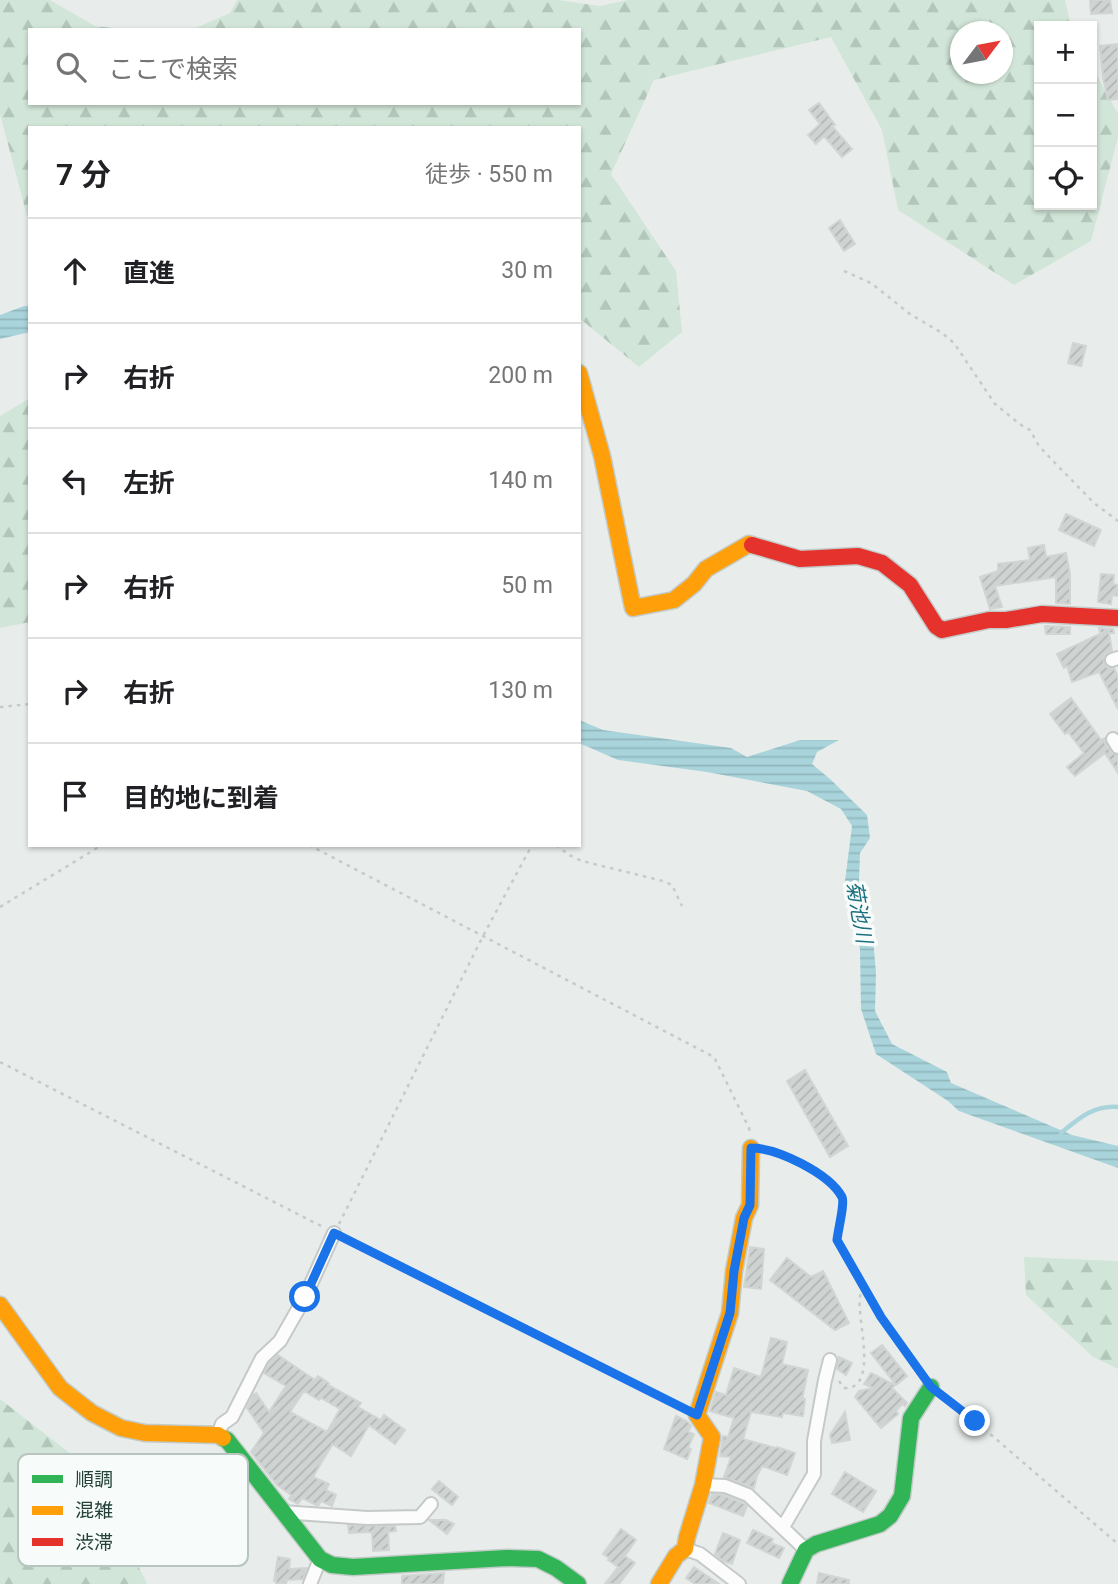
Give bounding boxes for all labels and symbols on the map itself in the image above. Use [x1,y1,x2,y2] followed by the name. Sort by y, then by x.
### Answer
[950,21,1013,84] north arrow
[842,879,877,947] water label: 菊池川
[289,1281,320,1312] route start
[959,1405,990,1436] route end
[18,1454,248,1566] legend
[75,1468,113,1491] text: 順調
[75,1499,113,1522] text: 混雑
[75,1531,113,1554] text: 渋滞

